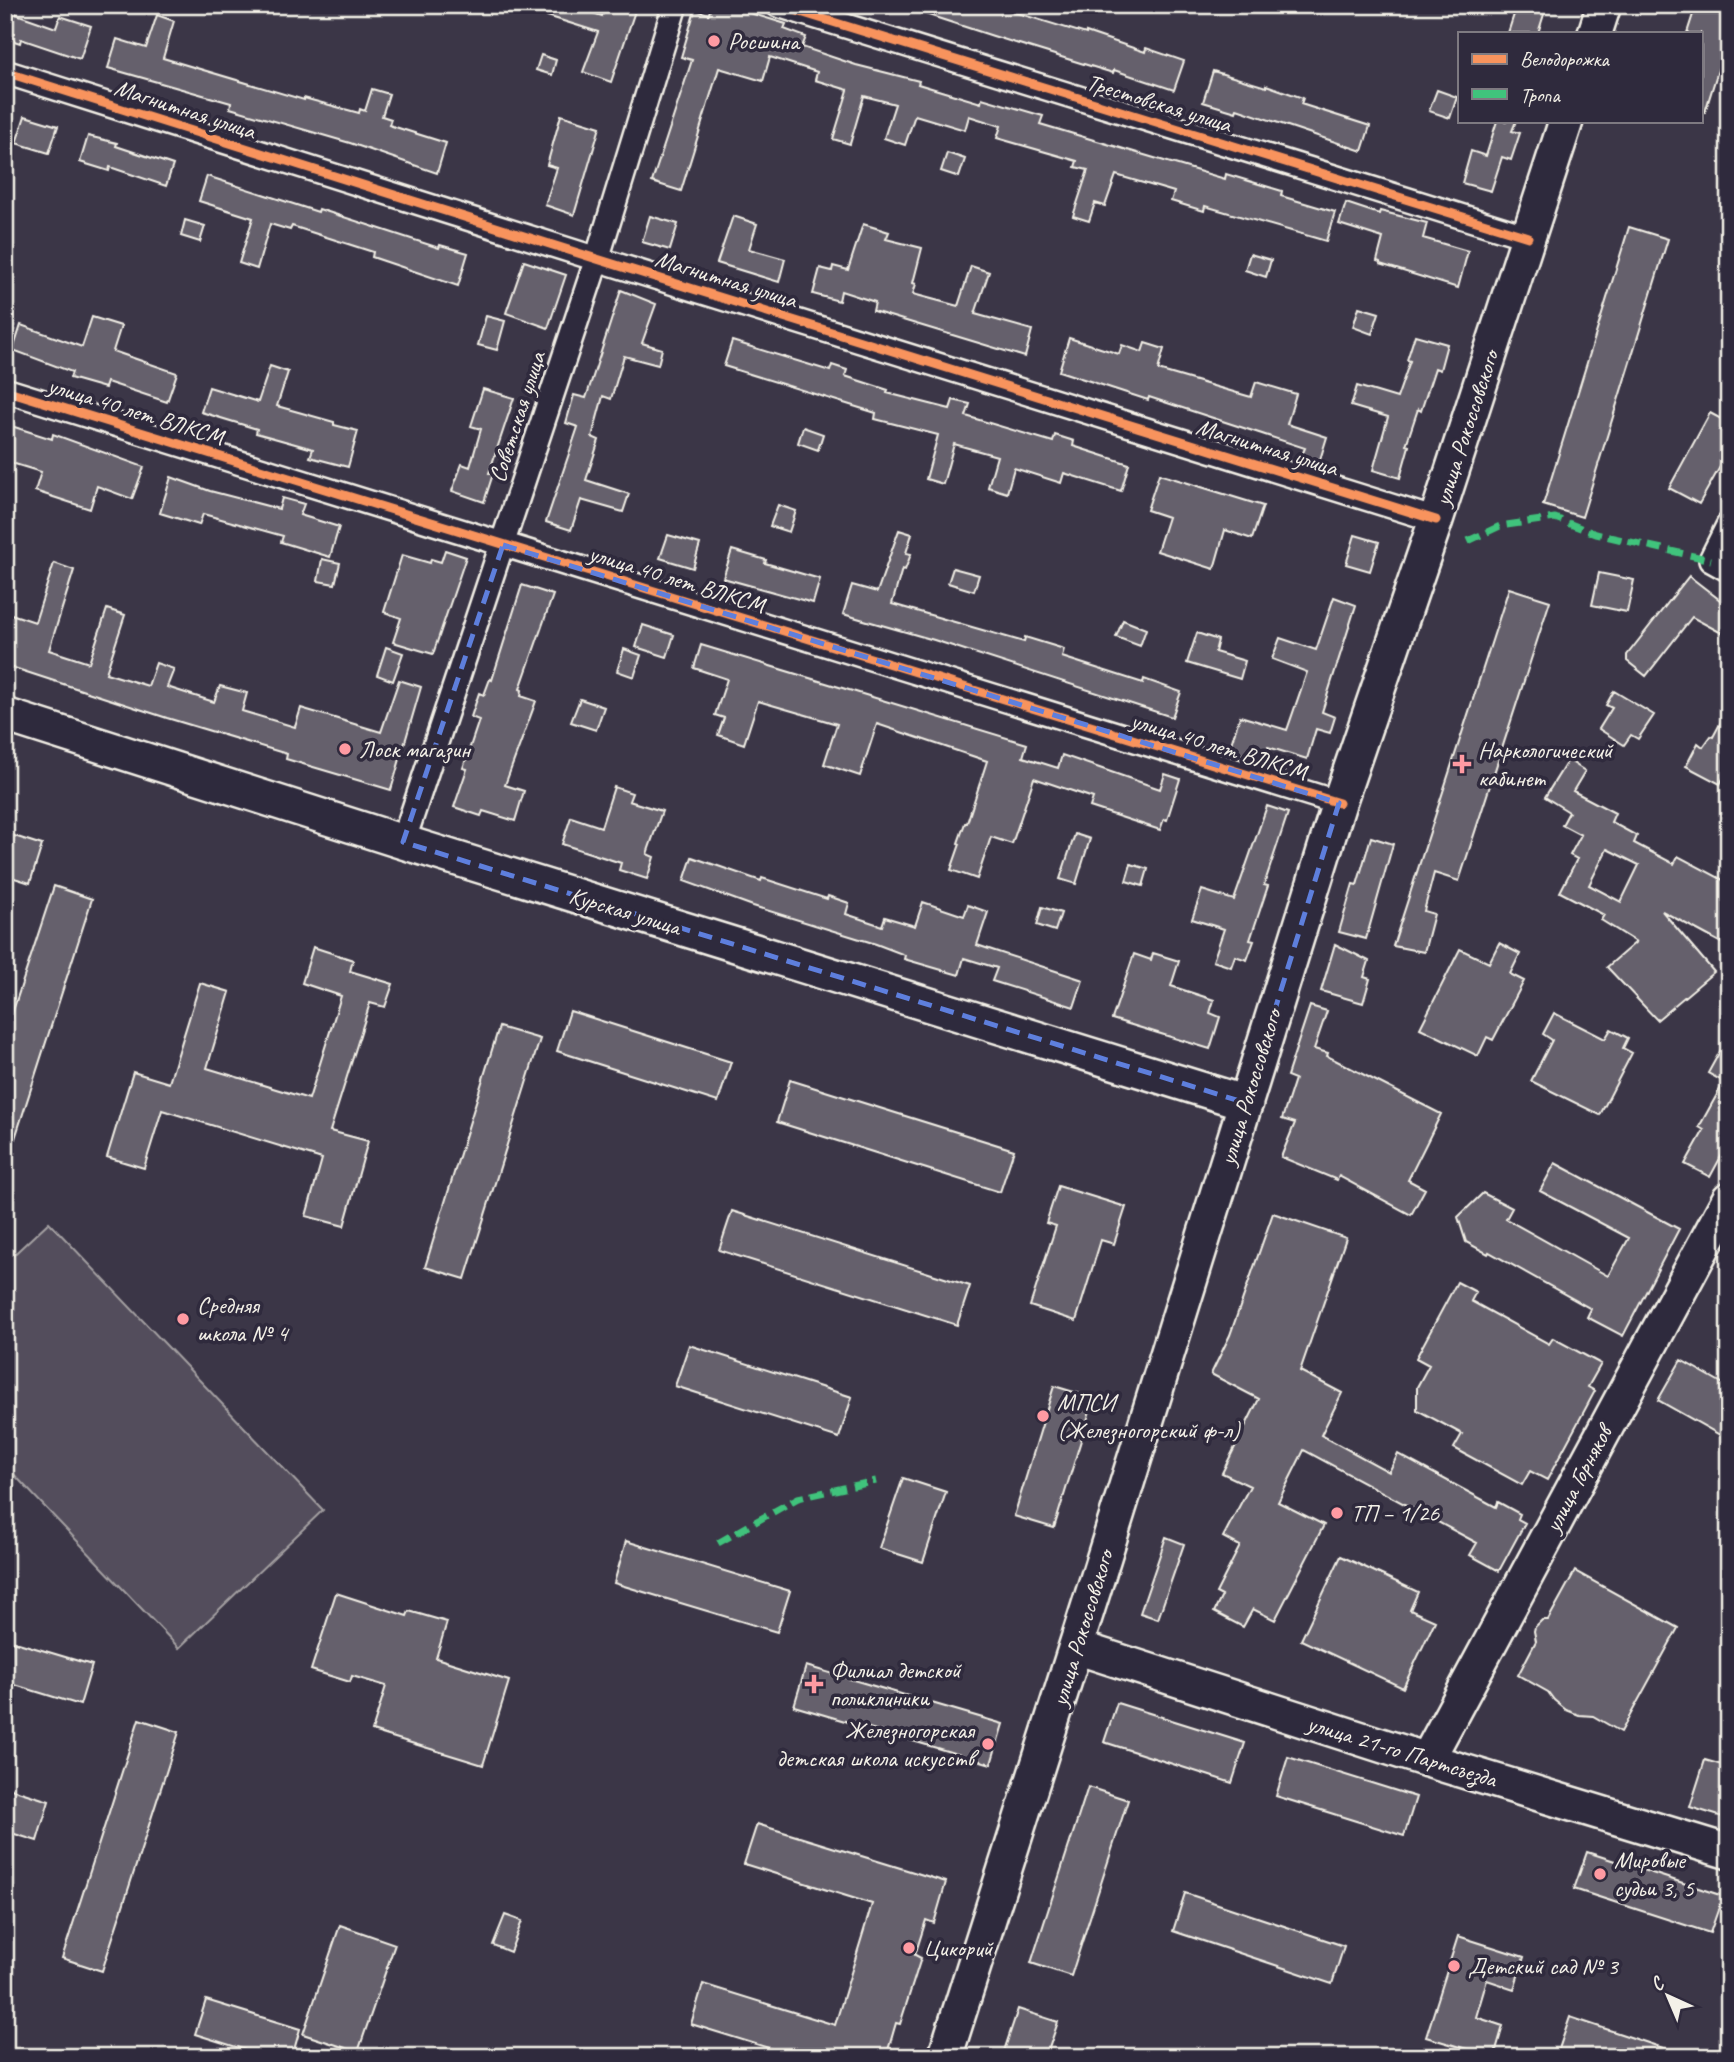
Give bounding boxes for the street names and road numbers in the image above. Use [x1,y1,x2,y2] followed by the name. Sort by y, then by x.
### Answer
[1083,67,1237,140] street label: Трестовская улица
[111,72,261,146] street label: Магнитная улица
[652,243,802,315] street label: Магнитная улица
[1426,344,1506,511] street label: улица Рокоссовского
[482,347,553,486] street label: Советская улица
[43,369,229,453] street label: улица 40 лет ВЛКСМ
[1193,411,1343,483] street label: Магнитная улица
[584,537,770,621] street label: улица 40 лет ВЛКСМ
[1126,704,1312,788] street label: улица 40 лет ВЛКСМ
[566,880,686,943] street label: Курская улица
[1211,1003,1289,1171] street label: улица Рокоссовского
[1537,1417,1621,1539] street label: улица Горняков
[1043,1544,1121,1712] street label: улица Рокоссовского
[1302,1707,1502,1795] street label: улица 21-го Партсъезда

